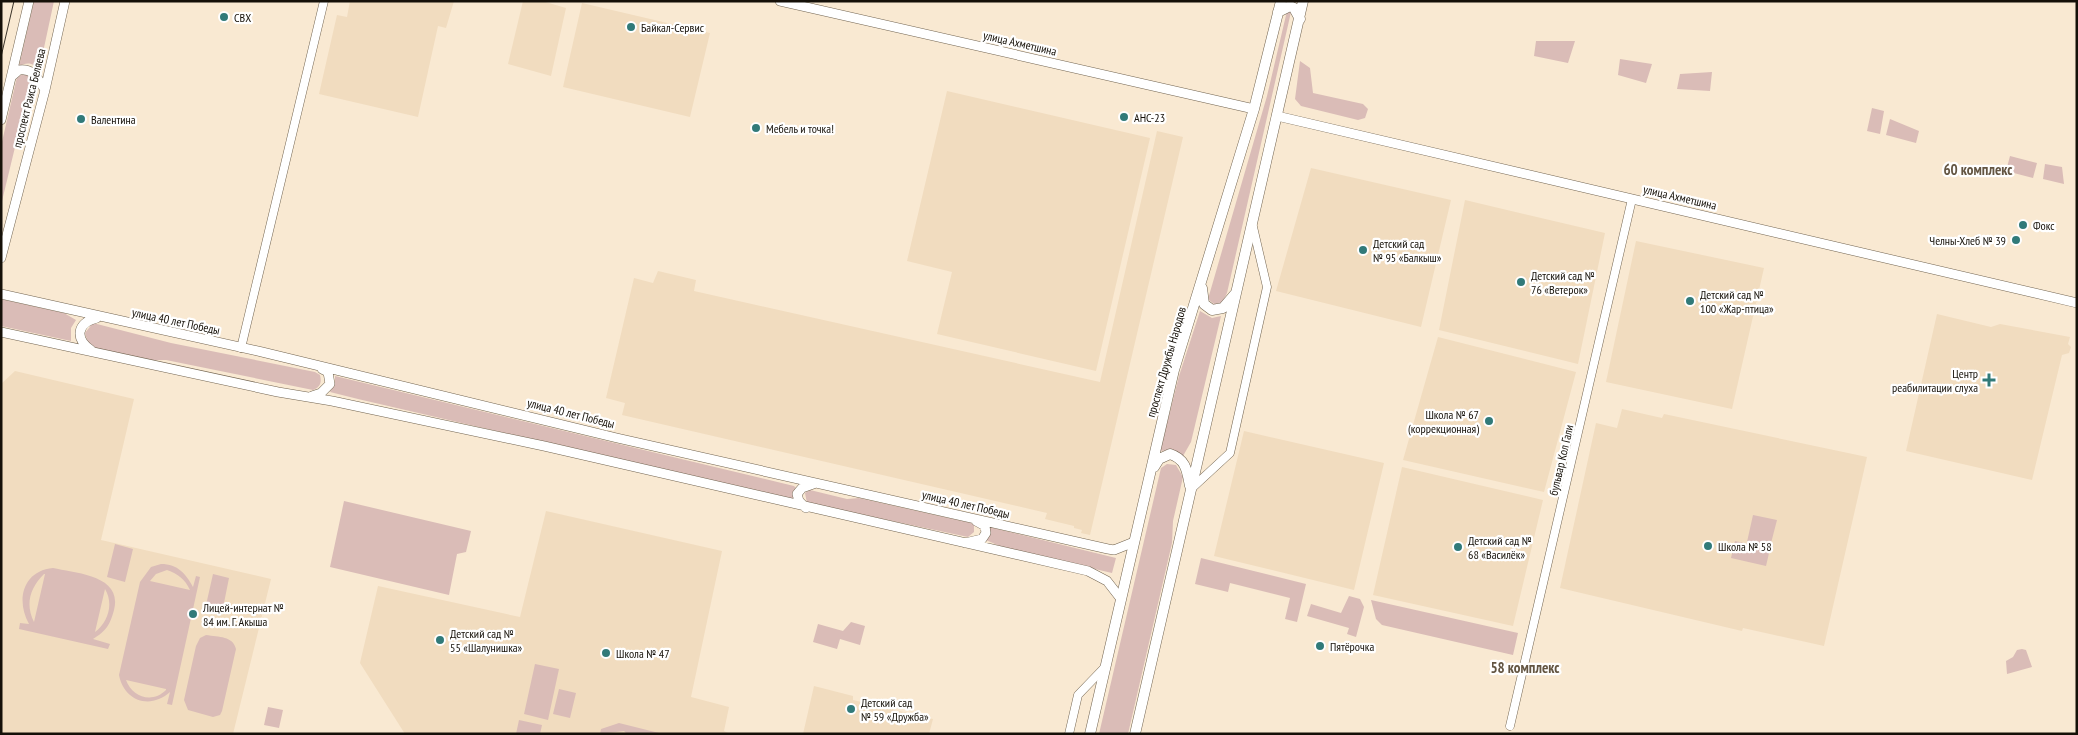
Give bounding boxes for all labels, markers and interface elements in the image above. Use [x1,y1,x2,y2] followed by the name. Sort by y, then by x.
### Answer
[234,10,251,25] place label: СВХ
[218,11,230,23] marker: СВХ
[641,20,705,35] place label: Байкал-Сервис
[625,21,637,33] marker: Байкал-Сервис
[982,27,1058,59] street label: улица Ахметшина
[9,47,49,149] street label: проспект Раиса Беляева
[1134,110,1165,125] place label: АНС-23
[1118,111,1130,123] marker: АНС-23
[91,112,136,127] place label: Валентина
[75,113,87,125] marker: Валентина
[766,121,834,136] place label: Мебель и точка!
[750,122,762,134] marker: Мебель и точка!
[1943,160,2013,179] district label: 60 комплекс
[1642,181,1718,213] street label: улица Ахметшина
[2033,218,2055,233] place label: Фокс
[2017,219,2029,231] marker: Фокс
[1929,233,2006,248] place label: Челны-Хлеб № 39
[2010,234,2022,246] marker: Челны-Хлеб № 39
[1373,236,1442,265] place label: Детский сад № 95 «Балкыш»
[1357,244,1369,256] marker: Детский сад № 95 «Балкыш»
[1531,268,1595,297] place label: Детский сад № 76 «Ветерок»
[1515,276,1527,288] marker: Детский сад № 76 «Ветерок»
[1700,287,1774,316] place label: Детский сад № 100 «Жар-птица»
[1684,295,1696,307] marker: Детский сад № 100 «Жар-птица»
[131,304,221,338] street label: улица 40 лет Победы
[1143,305,1189,419] street label: проспект Дружбы Народов
[1892,366,1978,395] place label: Центр реабилитации слуха
[1982,373,1996,387] marker: Центр реабилитации слуха
[526,395,616,431] street label: улица 40 лет Победы
[1408,407,1479,436] place label: Школа № 67 (коррекционная)
[1483,415,1495,427] marker: Школа № 67 (коррекционная)
[1546,423,1576,497] street label: бульвар Кол Гали
[921,487,1011,521] street label: улица 40 лет Победы
[1468,533,1532,562] place label: Детский сад № 68 «Василёк»
[1718,539,1772,554] place label: Школа № 58
[1702,540,1714,552] marker: Школа № 58
[1452,541,1464,553] marker: Детский сад № 68 «Василёк»
[202,600,284,629] place label: Лицей-интернат № 84 им. Г. Акыша
[187,608,199,620] marker: Лицей-интернат № 84 им. Г. Акыша
[450,626,523,655] place label: Детский сад № 55 «Шалунишка»
[434,634,446,646] marker: Детский сад № 55 «Шалунишка»
[1330,639,1374,654] place label: Пятёрочка
[1314,640,1326,652] marker: Пятёрочка
[616,646,670,661] place label: Школа № 47
[600,647,612,659] marker: Школа № 47
[1490,658,1560,677] district label: 58 комплекс
[861,695,929,724] place label: Детский сад № 59 «Дружба»
[845,703,857,715] marker: Детский сад № 59 «Дружба»

